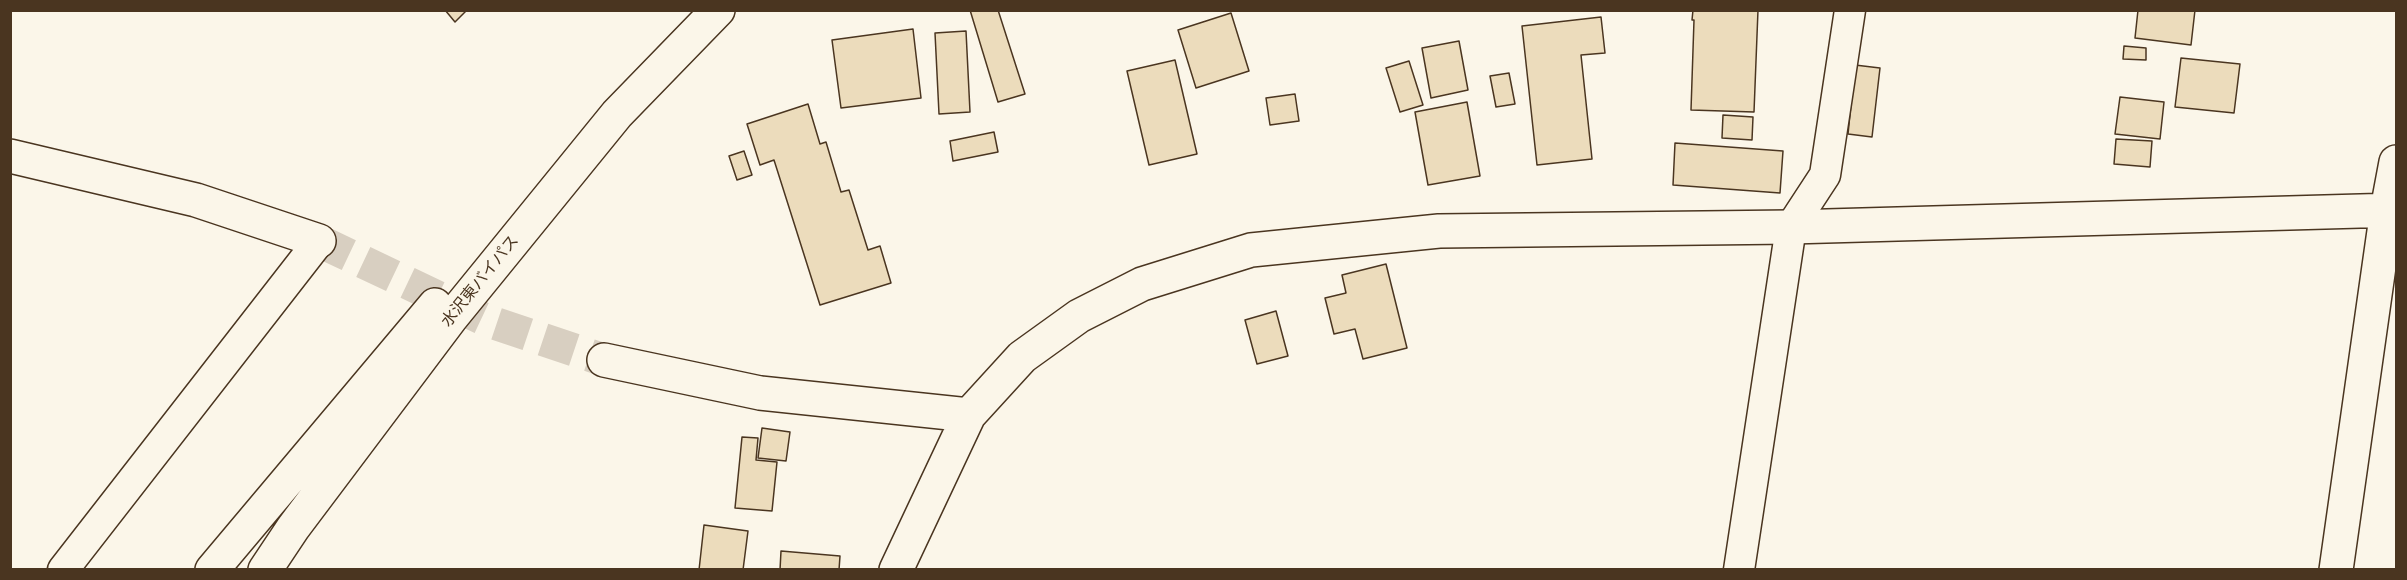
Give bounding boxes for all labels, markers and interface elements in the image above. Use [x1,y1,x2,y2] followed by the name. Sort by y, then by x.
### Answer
[438,232,524,332] street label: 水沢東バイパス

